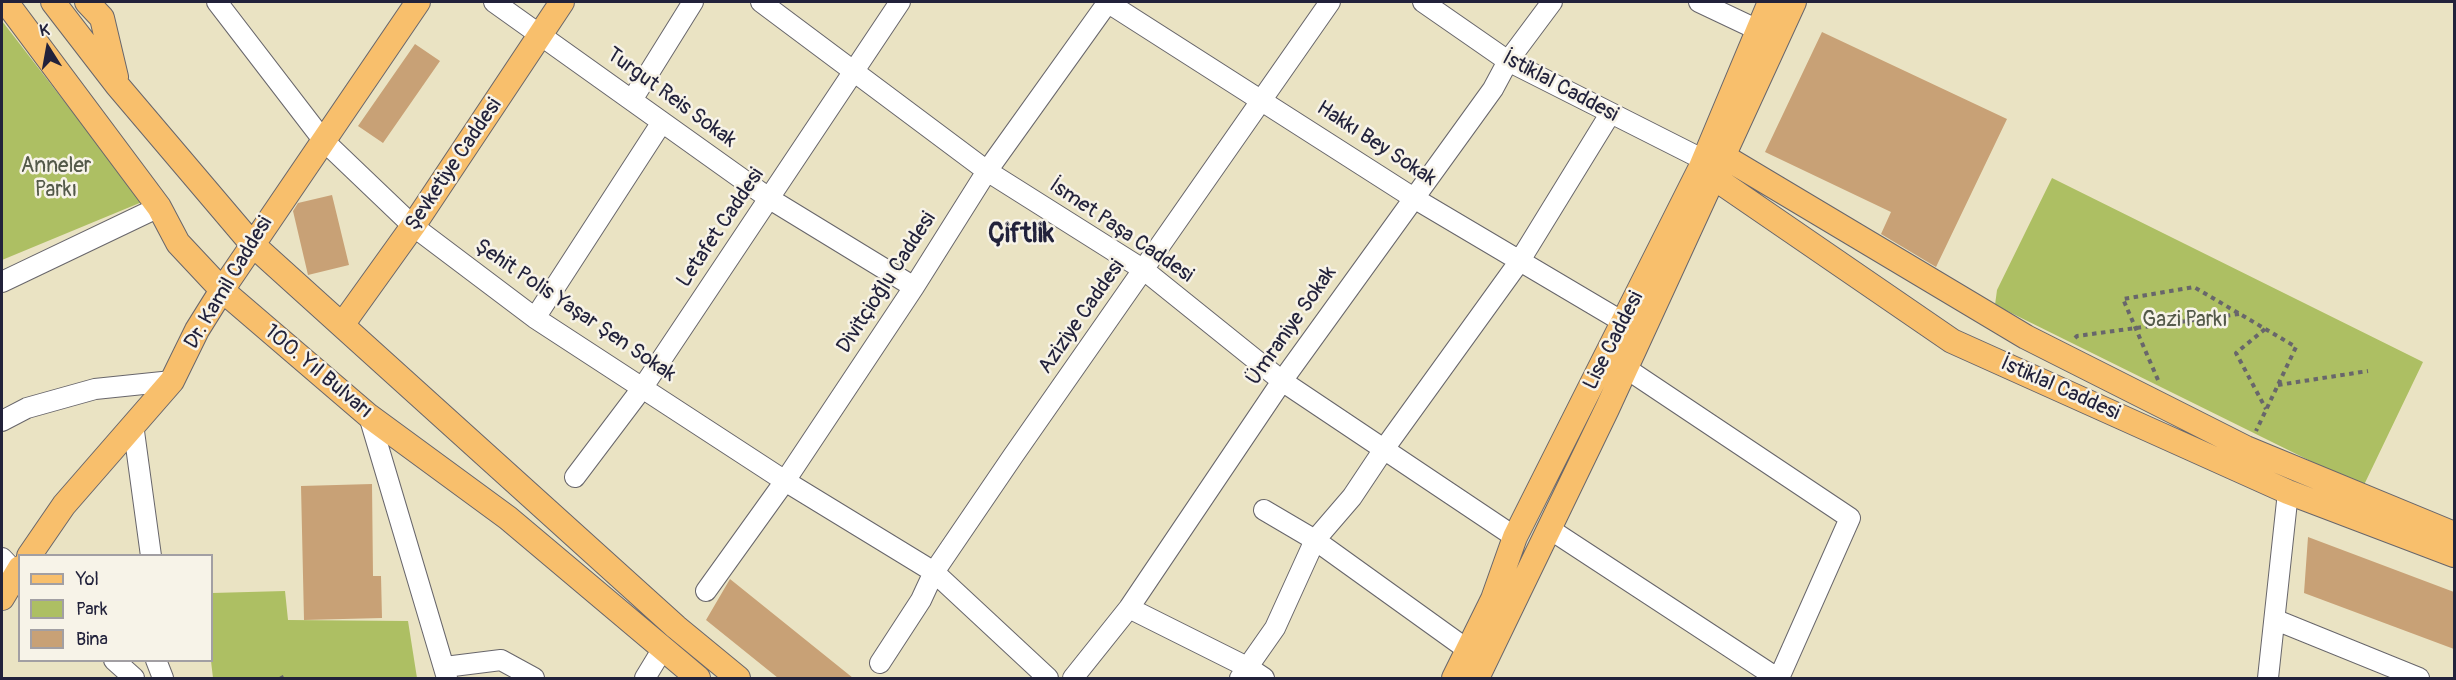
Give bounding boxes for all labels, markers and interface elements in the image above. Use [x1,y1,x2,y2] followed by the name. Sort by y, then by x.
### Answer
[18,18,78,78] north arrow
[38,20,51,41] text: K
[601,42,741,154] street label: Turgut Reis Sokak
[1498,46,1622,128] street label: İstiklal Caddesi
[400,94,508,236] street label: Şevketiye Caddesi
[1312,96,1440,192] street label: Hakkı Bey Sokak
[21,154,91,204] park label: Anneler Parkı
[672,164,770,292] street label: Letafet Caddesi
[1044,173,1198,289] street label: İsmet Paşa Caddesi
[832,208,942,358] street label: Divitçioğlu Caddesi
[180,212,278,354] street label: Dr. Kamil Caddesi
[988,219,1054,251] district label: Çiftlik
[470,234,680,388] street label: Şehit Polis Yaşar Şen Sokak
[1033,255,1131,379] street label: Aziziye Caddesi
[1242,262,1342,390] street label: Ümraniye Sokak
[1579,288,1649,394] street label: Lise Caddesi
[2142,308,2228,334] park label: Gazi Parkı
[259,320,377,424] street label: 100. Yıl Bulvarı
[1997,352,2123,426] street label: İstiklal Caddesi
[18,554,213,662] legend
[76,568,99,591] text: Yol
[76,598,108,621] text: Park
[76,628,108,651] text: Bina

